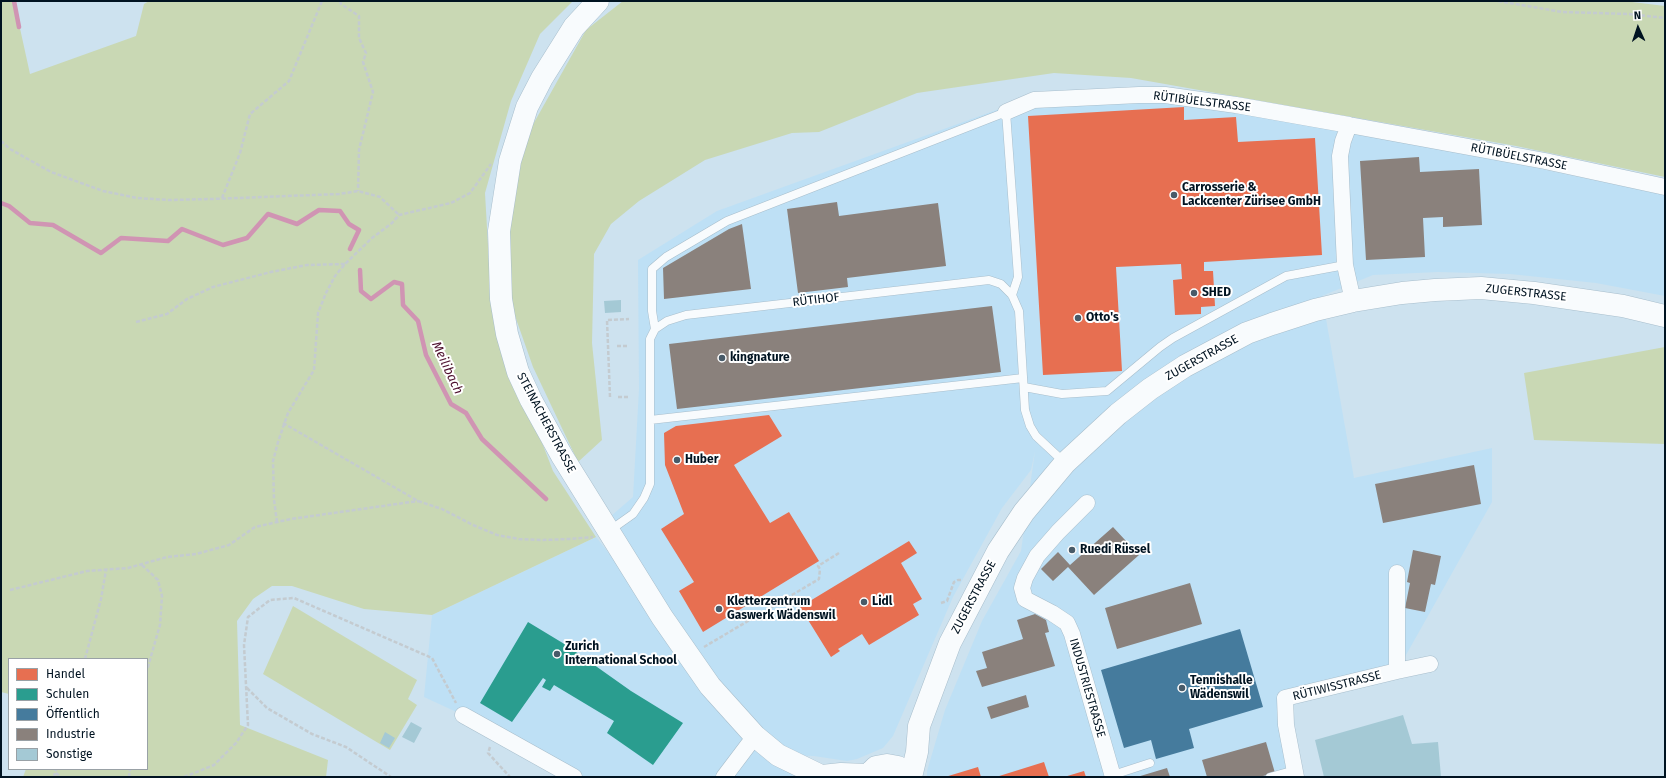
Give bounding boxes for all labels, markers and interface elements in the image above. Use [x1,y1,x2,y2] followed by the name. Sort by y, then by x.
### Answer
[1618,8,1658,48] north arrow
[1633,9,1641,22] text: N
[1152,89,1252,115] street label: RÜTIBÜELSTRASSE
[1469,141,1569,173] street label: RÜTIBÜELSTRASSE
[1182,181,1321,209] place label: Carrosserie & Lackcenter Zürisee GmbH
[1169,190,1179,200] marker: Carrosserie & Lackcenter Zürisee GmbH
[1485,282,1567,304] street label: ZUGERSTRASSE
[1202,286,1231,300] place label: SHED
[1189,288,1199,298] marker: SHED
[792,290,840,310] street label: RÜTIHOF
[1086,311,1119,325] place label: Otto's
[1073,313,1083,323] marker: Otto's
[1163,332,1241,384] street label: ZUGERSTRASSE
[428,339,466,397] water label: Meilibach
[730,351,790,365] place label: kingnature
[717,353,727,363] marker: kingnature
[513,370,579,476] street label: STEINACHERSTRASSE
[685,453,718,467] place label: Huber
[672,455,682,465] marker: Huber
[1080,543,1150,557] place label: Ruedi Rüssel
[1067,545,1077,555] marker: Ruedi Rüssel
[949,558,999,636] street label: ZUGERSTRASSE
[727,595,836,623] place label: Kletterzentrum Gaswerk Wädenswil
[872,595,892,609] place label: Lidl
[859,597,869,607] marker: Lidl
[714,604,724,614] marker: Kletterzentrum Gaswerk Wädenswil
[1066,637,1108,739] street label: INDUSTRIESTRASSE
[565,640,677,668] place label: Zurich International School
[552,649,562,659] marker: Zurich International School
[8,658,148,770] legend
[46,667,85,681] text: Handel
[1291,668,1383,704] street label: RÜTIWISSTRASSE
[1190,674,1253,702] place label: Tennishalle Wädenswil
[1177,683,1187,693] marker: Tennishalle Wädenswil
[46,687,89,701] text: Schulen
[46,707,100,721] text: Öffentlich
[46,727,95,741] text: Industrie
[46,747,93,761] text: Sonstige

